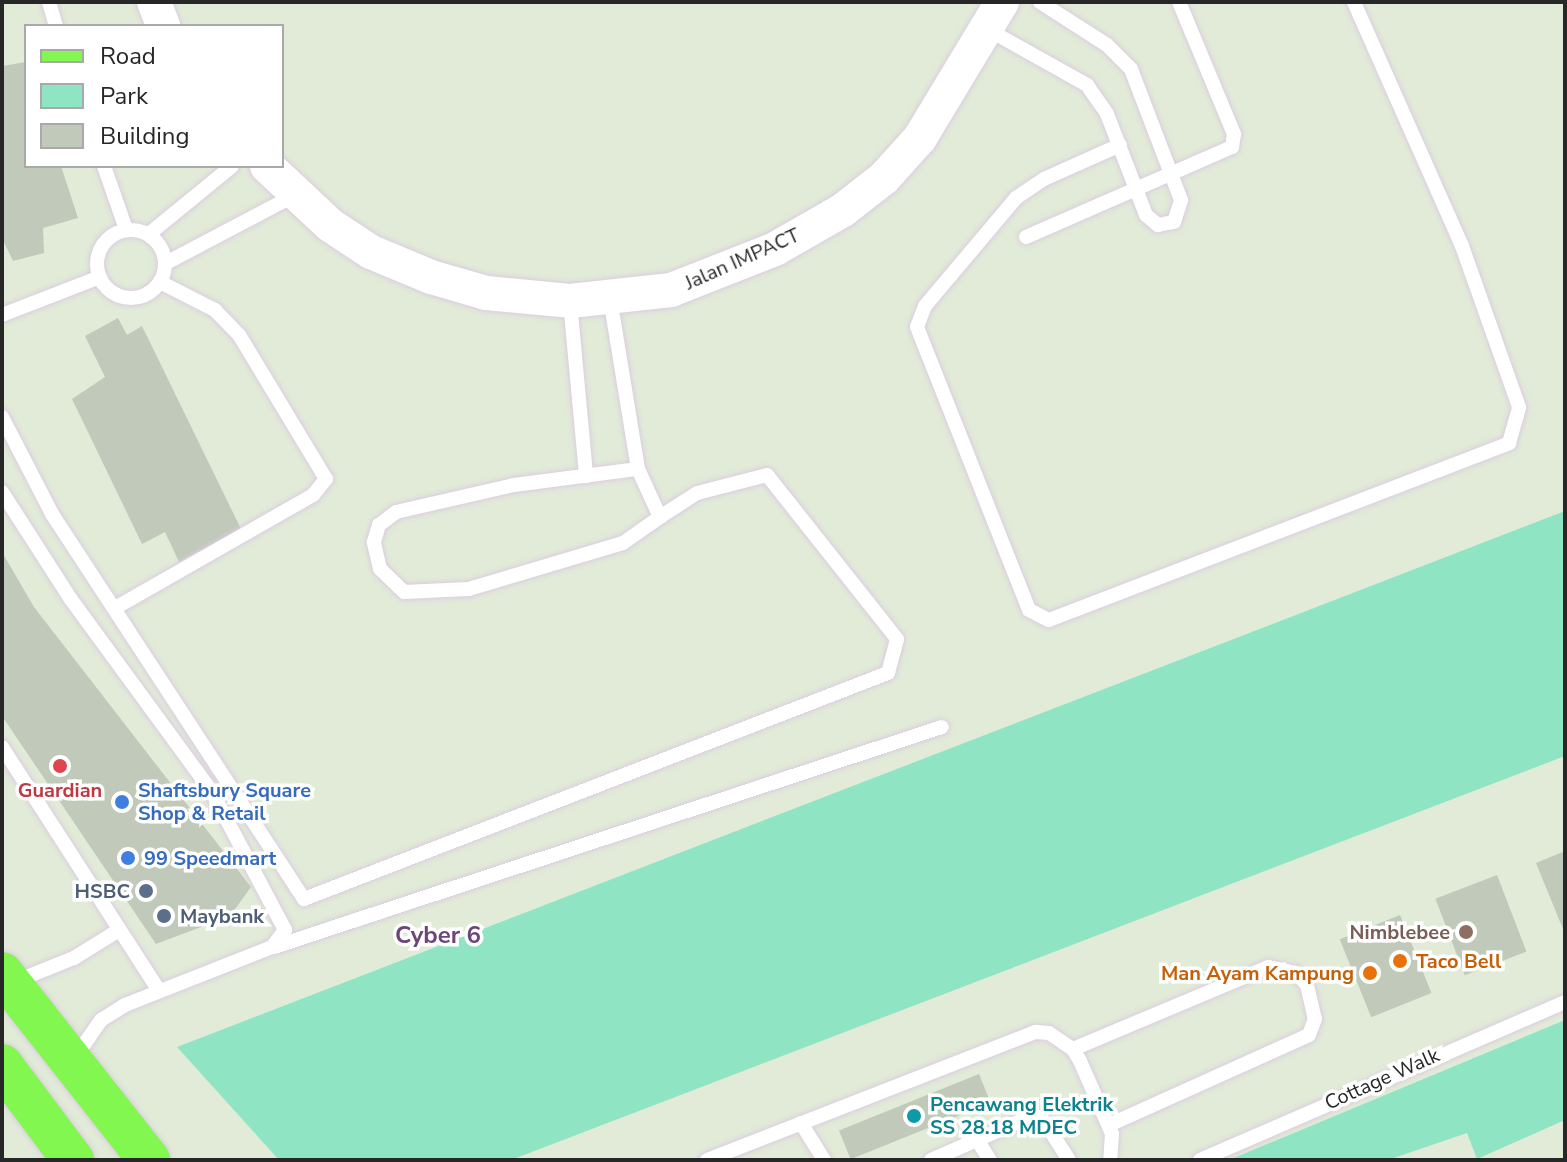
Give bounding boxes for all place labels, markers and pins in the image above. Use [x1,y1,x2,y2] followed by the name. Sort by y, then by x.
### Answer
[51,757,69,775] marker: Guardian
[18,778,102,802] place label: Guardian
[138,778,311,825] place label: Shaftsbury Square Shop & Retail
[113,793,131,811] marker: Shaftsbury Square Shop & Retail
[144,846,276,870] place label: 99 Speedmart
[119,849,137,867] marker: 99 Speedmart
[75,879,130,903] place label: HSBC
[137,882,155,900] marker: HSBC
[180,904,264,928] place label: Maybank
[155,907,173,925] marker: Maybank
[1350,920,1450,944] place label: Nimblebee
[1457,923,1475,941] marker: Nimblebee
[1416,949,1501,973] place label: Taco Bell
[1391,952,1409,970] marker: Taco Bell
[1161,961,1354,985] place label: Man Ayam Kampung
[1361,964,1379,982] marker: Man Ayam Kampung
[930,1092,1113,1139] place label: Pencawang Elektrik SS 28.18 MDEC
[905,1107,923,1125] marker: Pencawang Elektrik SS 28.18 MDEC

